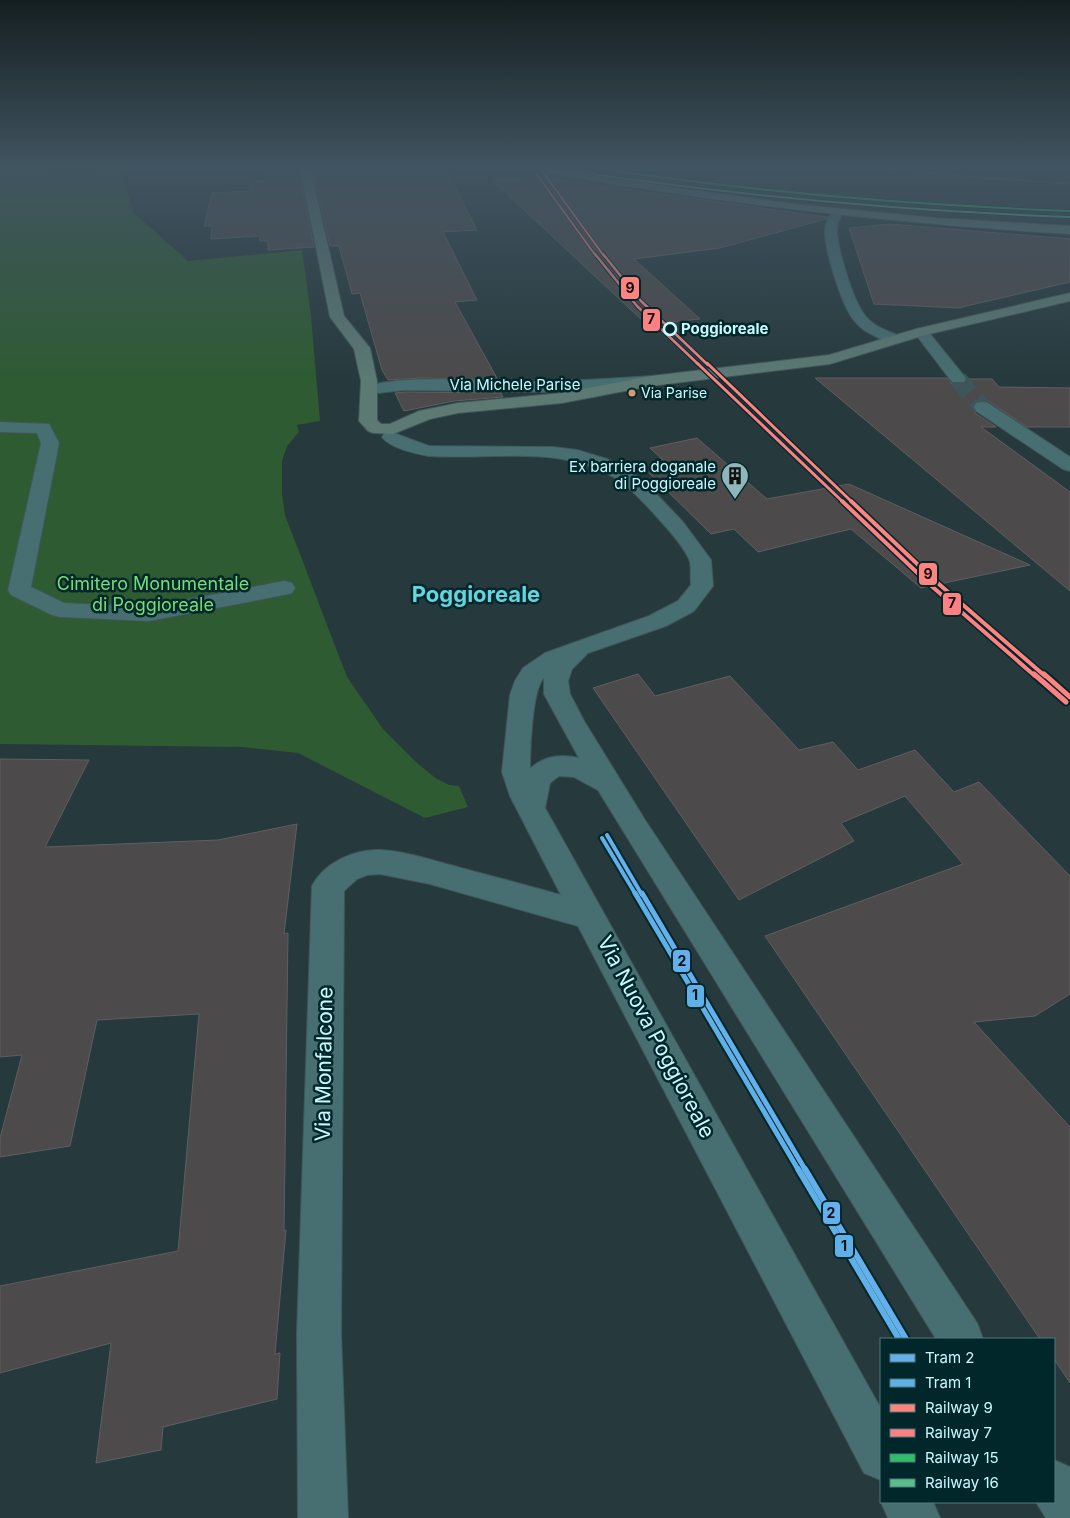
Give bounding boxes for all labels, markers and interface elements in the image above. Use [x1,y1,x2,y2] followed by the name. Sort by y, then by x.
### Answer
[620,276,640,300] line badge: 9
[625,279,635,296] text: 9
[642,308,661,332] line badge: 7
[647,310,655,327] text: 7
[681,319,769,338] place label: Poggioreale
[663,322,677,336] marker: Poggioreale
[450,375,580,394] street label: Via Michele Parise
[641,384,707,401] place label: Via Parise
[627,388,637,398] marker: Via Parise
[569,457,716,493] place label: Ex barriera doganale di Poggioreale
[720,461,750,500] building icon: Ex barriera doganale di Poggioreale
[918,562,938,586] line badge: 9
[923,565,933,582] text: 9
[57,573,249,615] park label: Cimitero Monumentale di Poggioreale
[412,581,540,607] district label: Poggioreale
[942,592,962,616] line badge: 7
[948,594,956,611] text: 7
[592,931,720,1142] street label: Via Nuova Poggioreale
[672,949,691,973] line badge: 2
[678,952,687,969] text: 2
[686,984,705,1008] line badge: 1
[310,986,337,1142] street label: Via Monfalcone
[692,986,698,1003] text: 1
[822,1201,841,1225] line badge: 2
[827,1204,836,1221] text: 2
[834,1234,854,1258] line badge: 1
[841,1237,847,1254] text: 1
[880,1338,1055,1503] legend
[925,1348,974,1367] text: Tram 2
[925,1373,971,1392] text: Tram 1
[925,1398,993,1417] text: Railway 9
[925,1423,992,1442] text: Railway 7
[925,1448,999,1467] text: Railway 15
[925,1473,999,1492] text: Railway 16

